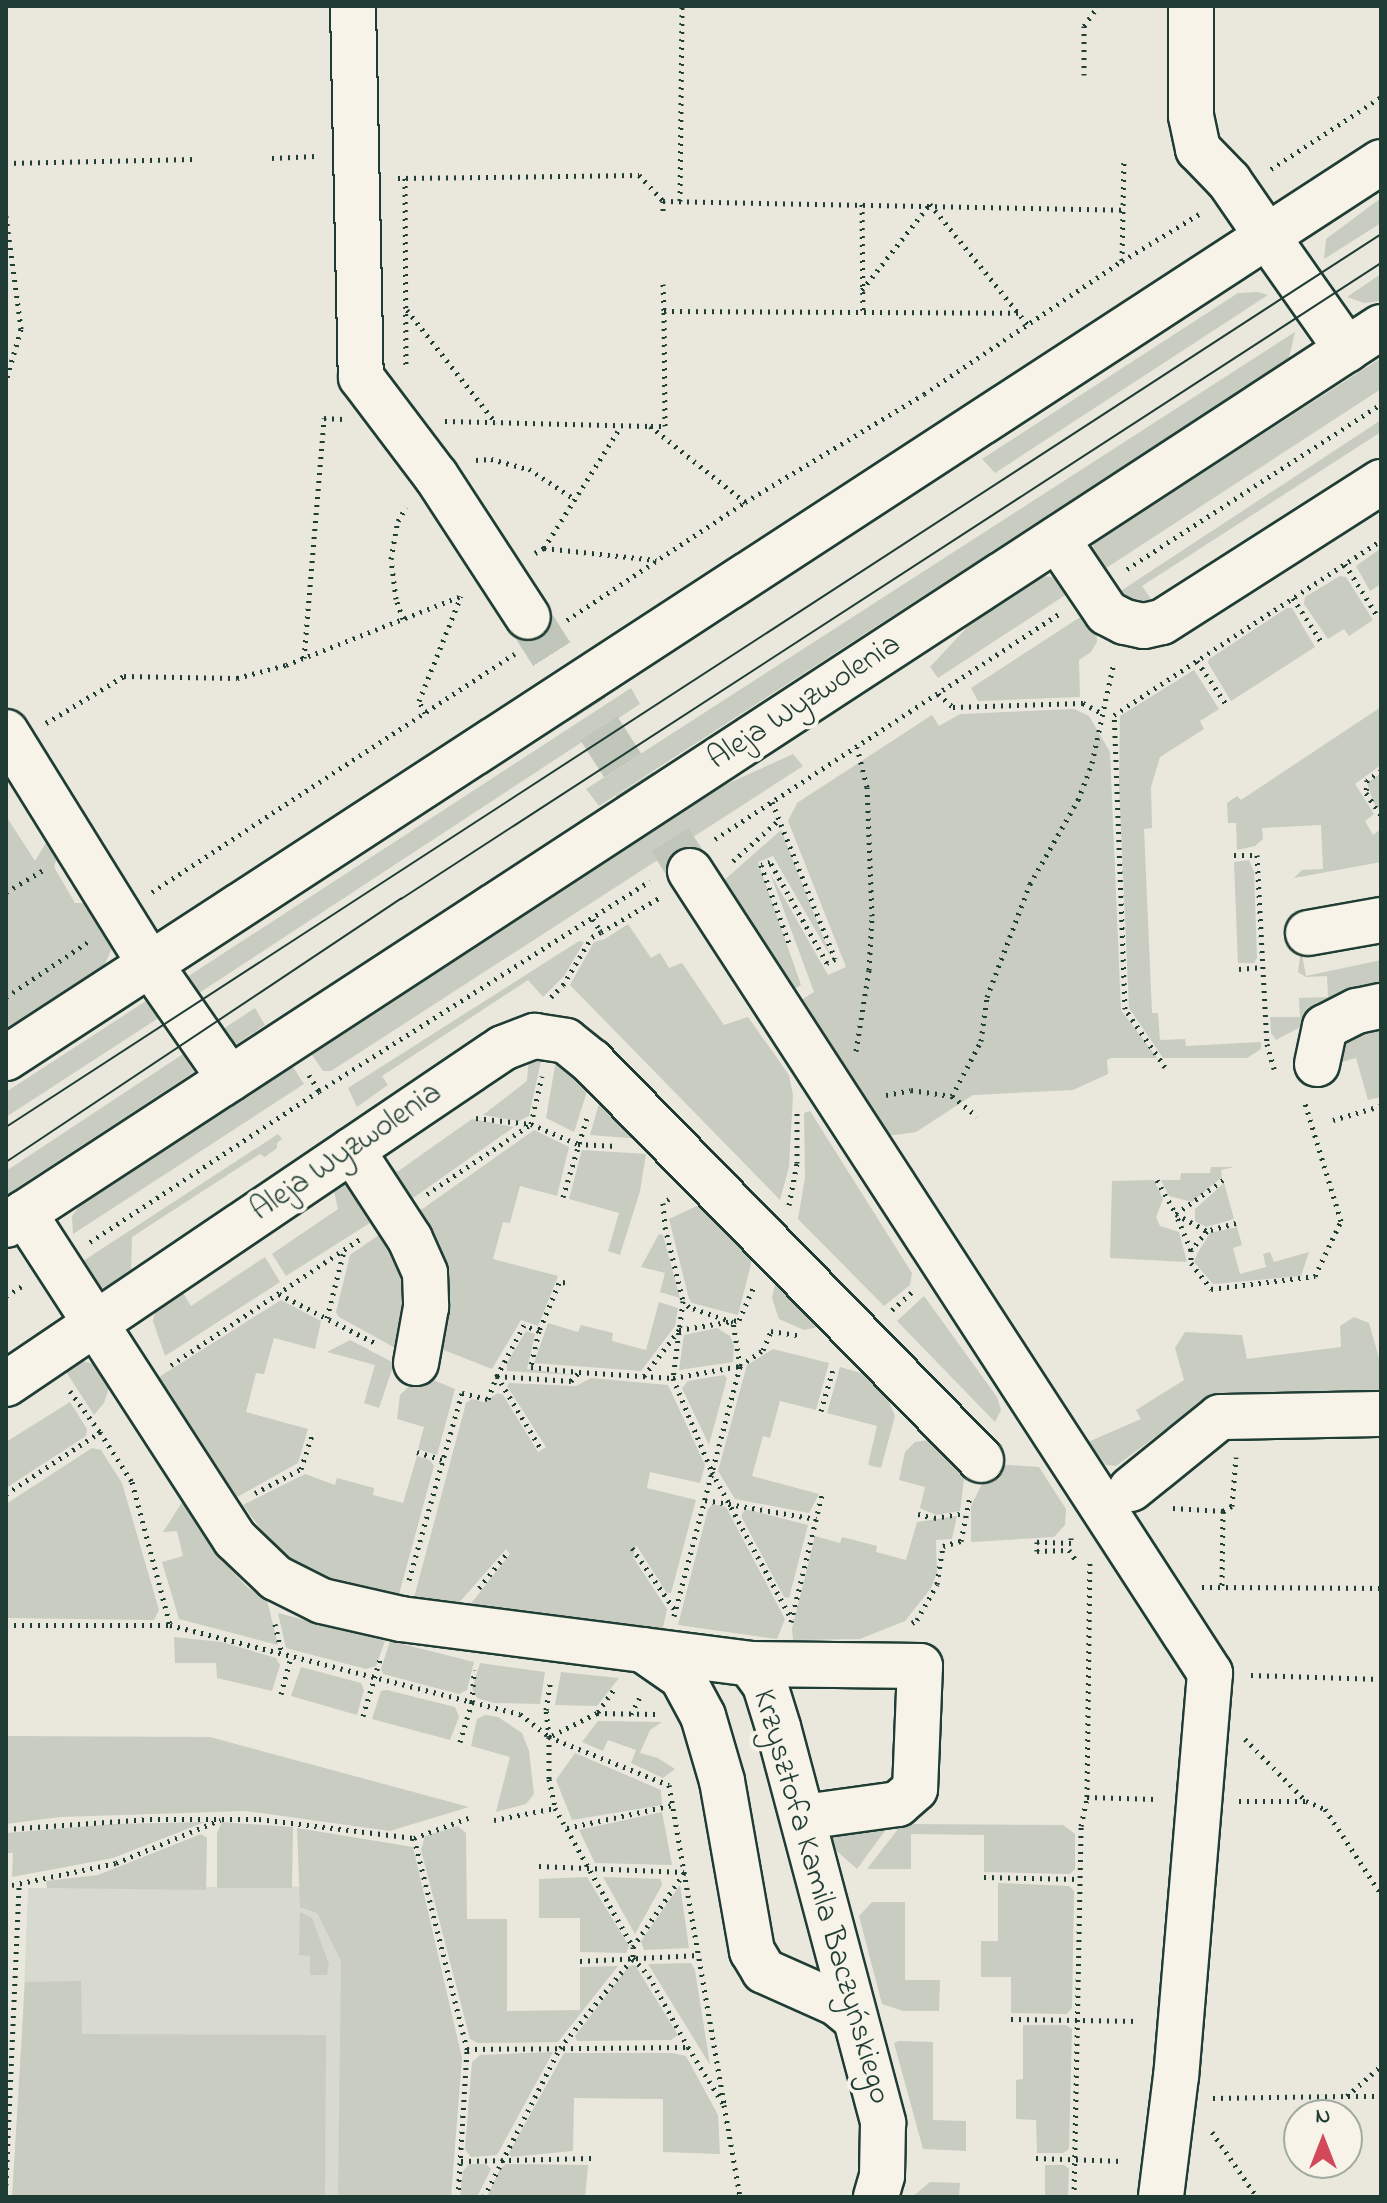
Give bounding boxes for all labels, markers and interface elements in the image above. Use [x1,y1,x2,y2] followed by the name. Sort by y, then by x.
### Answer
[701,626,909,780] street label: Aleja Wyzwolenia
[244,1075,450,1231] street label: Aleja Wyzwolenia
[742,1685,898,2109] street label: Krzysztofa Kamila Baczyńskiego
[1283,2099,1363,2179] north arrow
[1316,2101,1330,2133] text: N

